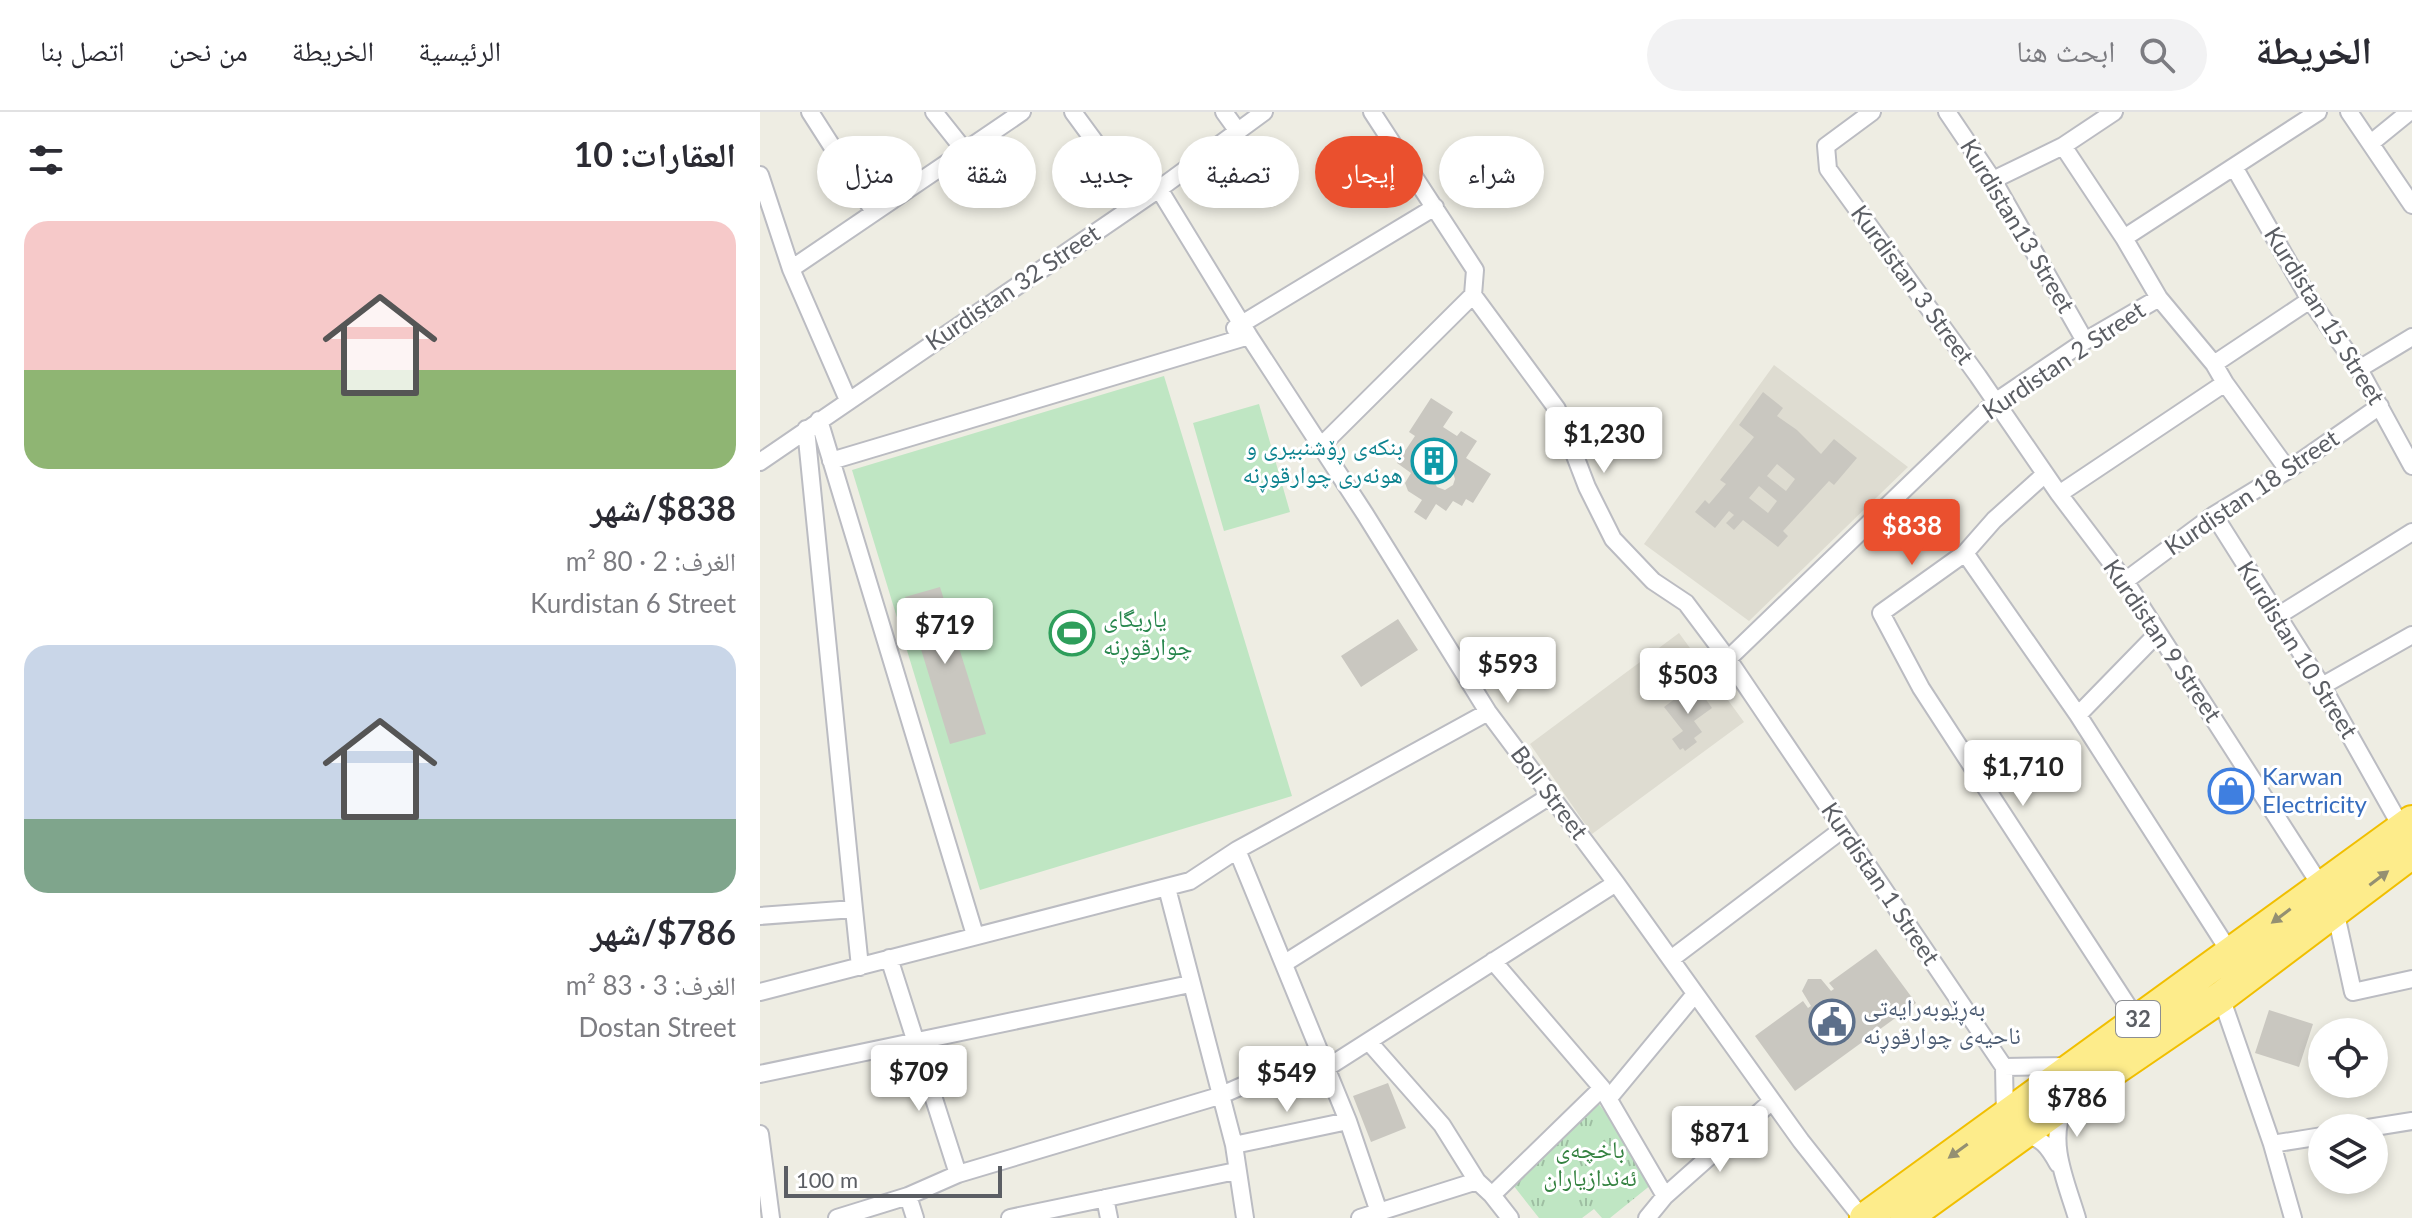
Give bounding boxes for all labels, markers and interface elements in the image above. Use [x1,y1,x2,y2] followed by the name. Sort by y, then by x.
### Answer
[1647,19,2207,91] search box
[2255,26,2372,72] text: الخريطة
[2016,32,2115,68] text: ابحث هنا
[40,33,125,67] text: اتصل بنا
[169,33,248,67] text: من نحن
[292,33,374,67] text: الخريطة
[418,33,501,67] text: الرئيسية
[2135,33,2179,77] icon: search
[574,133,736,174] text: العقارات: 10
[1955,133,2082,318] street label: Kurdistan13 Street
[817,136,922,208] chip: منزل
[938,136,1036,208] chip: شقة
[1052,136,1162,208] chip: جديد
[1178,136,1299,208] chip: تصفية
[1315,136,1423,208] chip: إيجار
[1439,136,1544,208] chip: شراء
[24,138,68,182] icon: filters
[1846,199,1981,370] street label: Kurdistan 3 Street
[920,218,1105,356] street label: Kurdistan 32 Street
[2259,221,2392,410] street label: Kurdistan 15 Street
[308,273,452,417] icon: home
[1976,294,2150,425] street label: Kurdistan 2 Street
[1539,407,1669,475] pin: $1,230
[1563,417,1645,449] text: $1,230
[2159,423,2344,561] street label: Kurdistan 18 Street
[1242,431,1403,493] place label: بنکەی ڕۆشنبیری و هونەری چوارقوڕنە
[1410,437,1458,485] building icon: بنکەی ڕۆشنبیری و هونەری چوارقوڕنە
[591,487,736,528] text: $838/شهر
[1865,499,1959,567] pin: $838
[1882,509,1942,541] text: $838
[566,545,736,577] text: الغرف: 2 · 80 m²
[2098,553,2229,727] street label: Kurdistan 9 Street
[2232,555,2365,744] street label: Kurdistan 10 Street
[530,587,736,619] text: Kurdistan 6 Street
[898,598,992,666] pin: $719
[1103,603,1193,665] place label: یاریگای چوارقوڕنە
[915,608,975,640] text: $719
[1048,609,1096,657] sports icon: یاریگای چوارقوڕنە
[1461,637,1555,705] pin: $593
[1478,647,1538,679] text: $593
[1641,648,1735,716] pin: $503
[1658,658,1718,690] text: $503
[308,697,452,841] icon: home
[1506,740,1595,845] street label: Boli Street
[1958,740,2088,808] pin: $1,710
[1982,750,2064,782] text: $1,710
[2262,761,2367,818] place label: Karwan Electricity
[2207,767,2255,815] shop icon: Karwan Electricity
[1816,796,1947,970] street label: Kurdistan 1 Street
[2368,870,2389,886] one-way arrow
[2271,908,2292,924] one-way arrow
[591,911,736,952] text: $786/شهر
[566,969,736,1001] text: الغرف: 3 · 83 m²
[1863,992,2021,1054] place label: بەڕێوبەرایەتی ناحیەی چوارقوڕنە
[1808,998,1856,1046] public building icon: بەڕێوبەرایەتی ناحیەی چوارقوڕنە
[2116,1001,2160,1037] road number: 32
[579,1011,736,1043] text: Dostan Street
[2308,1018,2388,1194] map controls
[2308,1018,2388,1098] button: locate
[872,1045,966,1113] pin: $709
[1240,1046,1334,1114] pin: $549
[889,1055,949,1087] text: $709
[1257,1056,1317,1088] text: $549
[2030,1071,2124,1139] pin: $786
[2047,1081,2107,1113] text: $786
[1673,1106,1767,1174] pin: $871
[2308,1114,2388,1194] button: layers
[1690,1116,1750,1148] text: $871
[1543,1134,1637,1192] park label: باخچەی ئەندازیاران
[1947,1143,1968,1158] one-way arrow
[784,1162,1002,1198] scale bar
[796,1166,858,1193] text: 100 m

